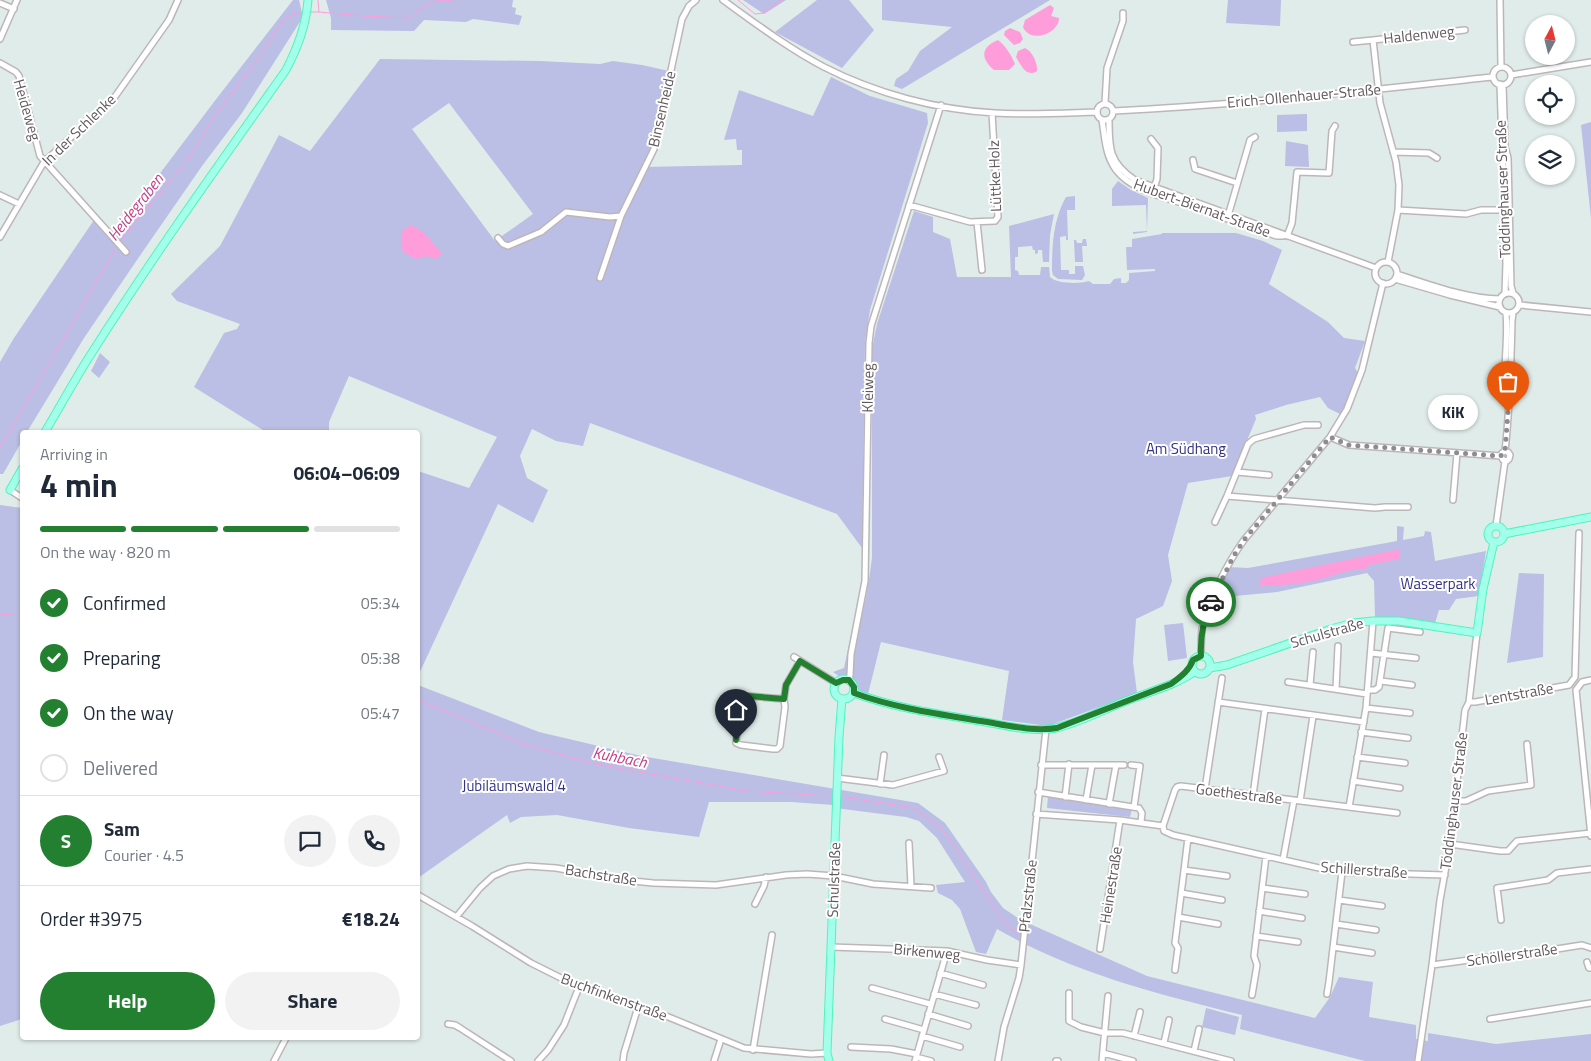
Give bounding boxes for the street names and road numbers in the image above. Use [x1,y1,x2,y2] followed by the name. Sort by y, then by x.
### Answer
[1382,19,1456,50] street label: Haldenweg
[642,68,681,149] street label: Binsenheide
[8,76,47,144] street label: Heideweg
[1226,77,1382,114] street label: Erich-Ollenhauer-Straße
[36,88,121,171] street label: In der Schlenke
[1489,120,1516,258] street label: Töddinghauser Straße
[982,140,1007,212] street label: Lüttke Holz
[1130,172,1274,243] street label: Hubert-Biernat-Straße
[856,363,879,413] street label: Kleiweg
[1288,611,1366,654] street label: Schulstraße
[1483,676,1555,711] street label: Lentstraße
[1434,731,1473,871] street label: Töddinghauser Straße
[1195,777,1283,810] street label: Goethestraße
[821,842,846,918] street label: Schulstraße
[1093,845,1128,925] street label: Heinestraße
[1320,855,1408,884] street label: Schillerstraße
[563,857,639,892] street label: Bachstraße
[1012,859,1043,933] street label: Pfalzstraße
[893,937,962,966] street label: Birkenweg
[1465,937,1559,972] street label: Schöllerstraße
[558,967,671,1026] street label: Buchfinkenstraße

